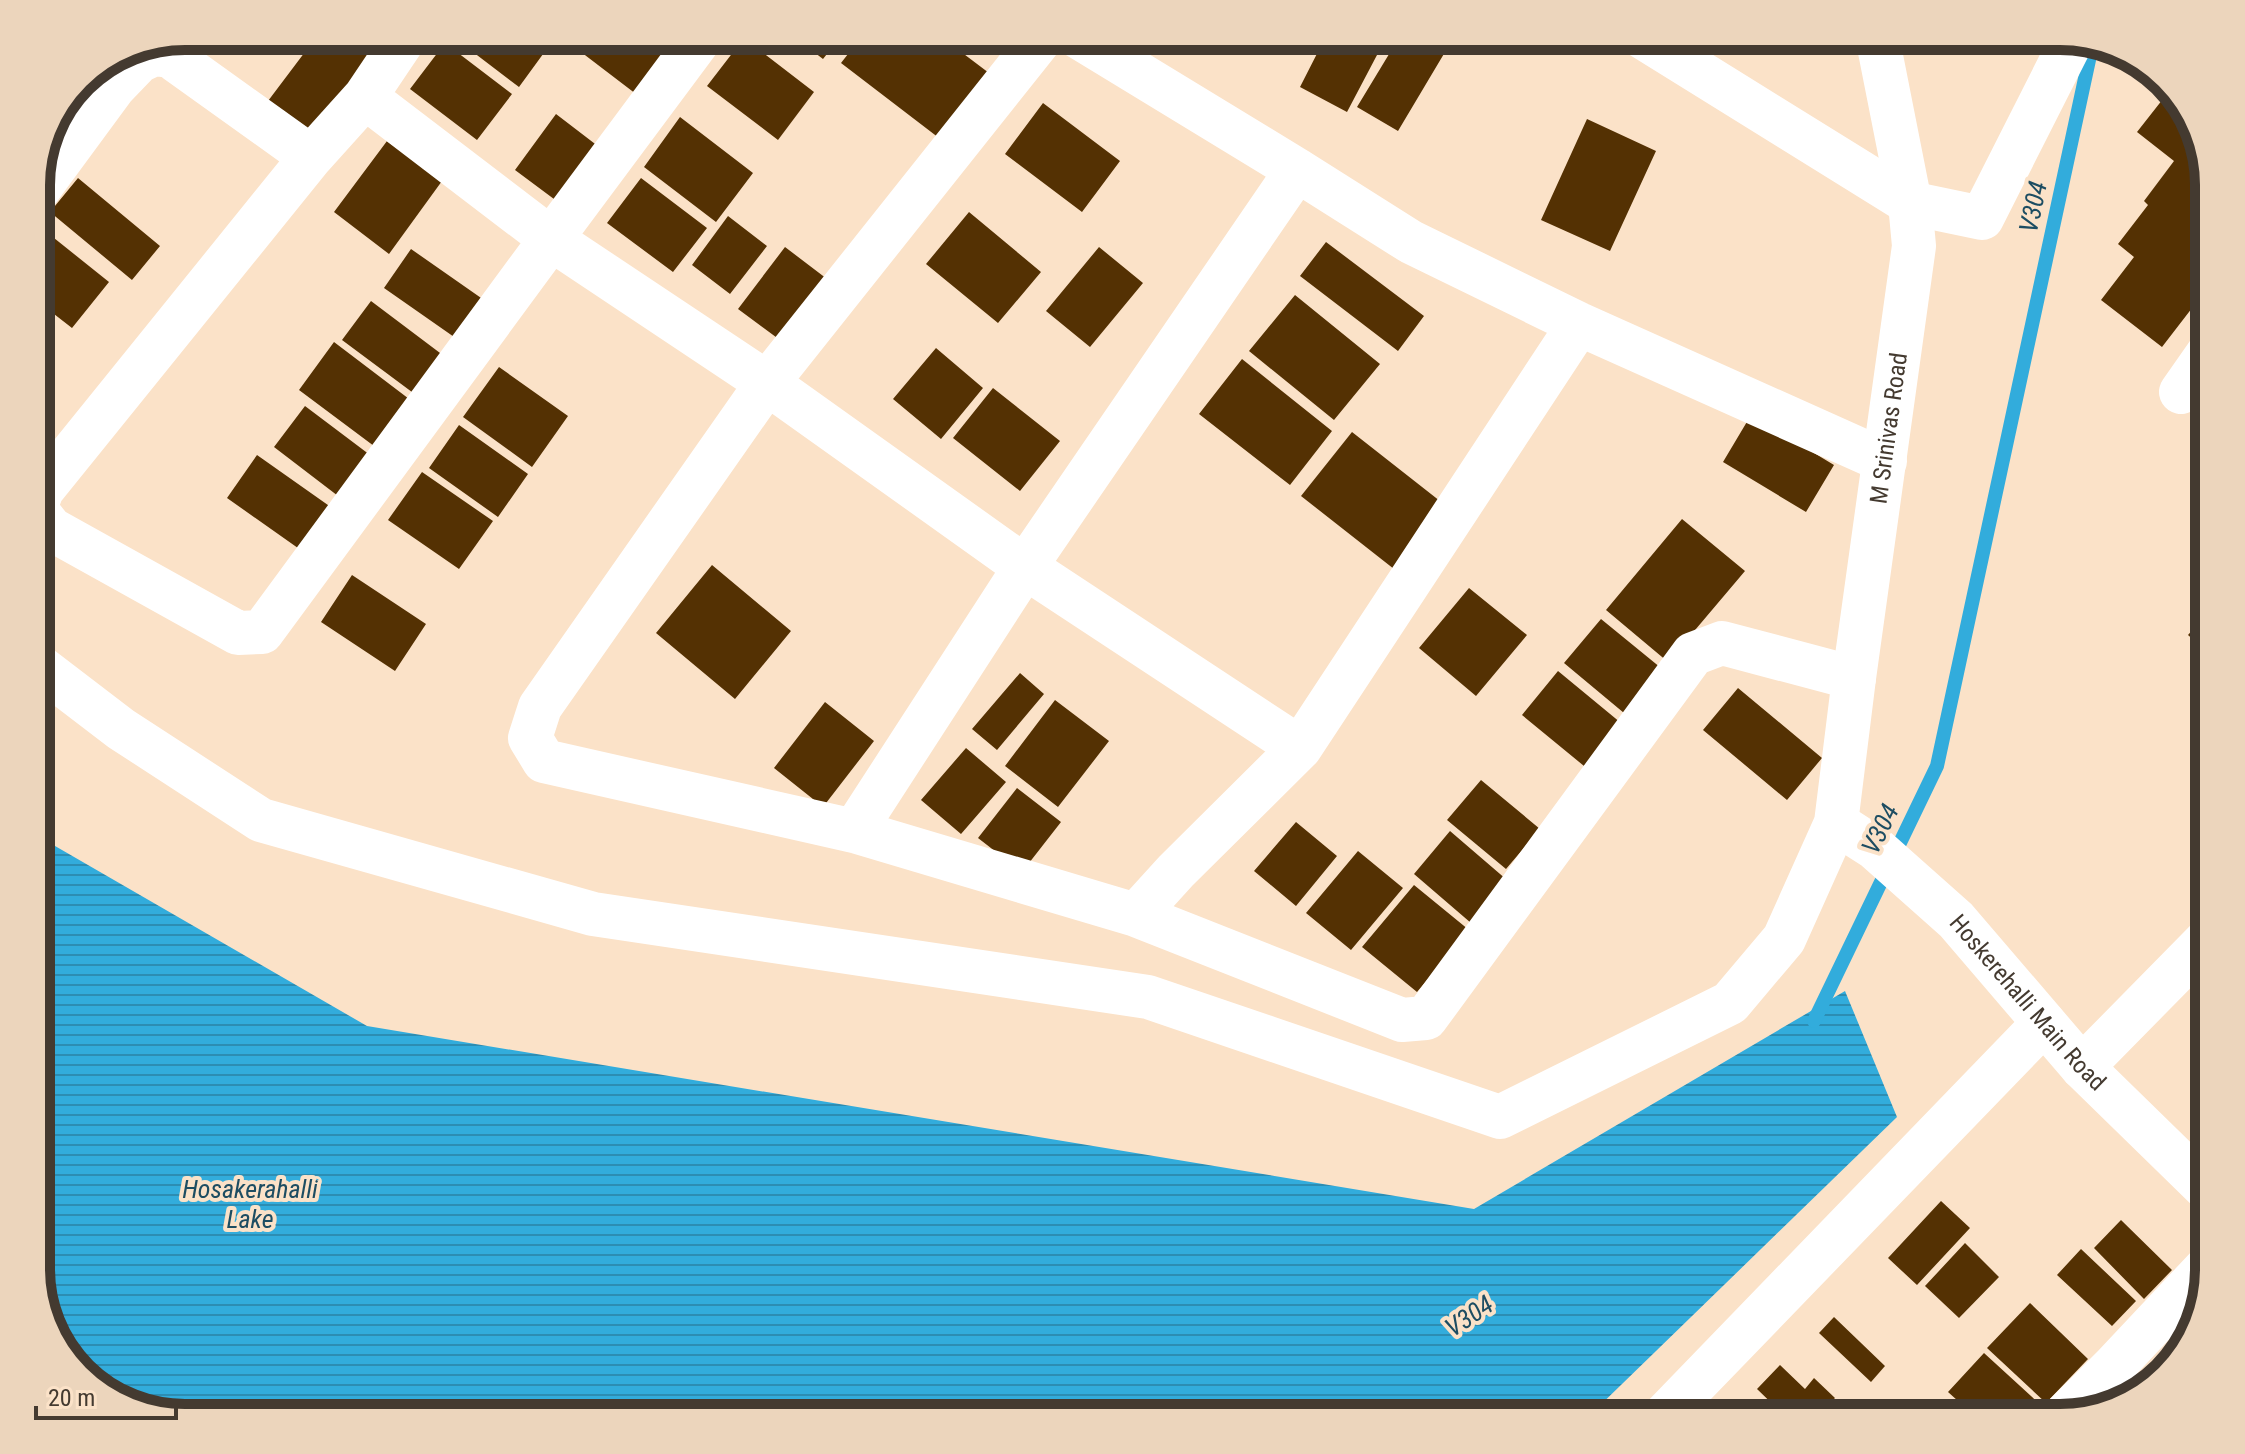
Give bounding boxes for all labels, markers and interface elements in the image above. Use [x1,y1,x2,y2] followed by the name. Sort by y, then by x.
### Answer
[2013,179,2053,235] water label: V304
[1864,351,1913,506] street label: M Srinivas Road
[1855,799,1905,859] water label: V304
[1944,909,2111,1096] street label: Hoskerehalli Main Road
[182,1174,318,1234] water label: Hosakerahalli Lake
[1439,1289,1499,1343] water label: V304
[36,1370,176,1420] scale bar
[48,1384,95,1412] text: 20 m

